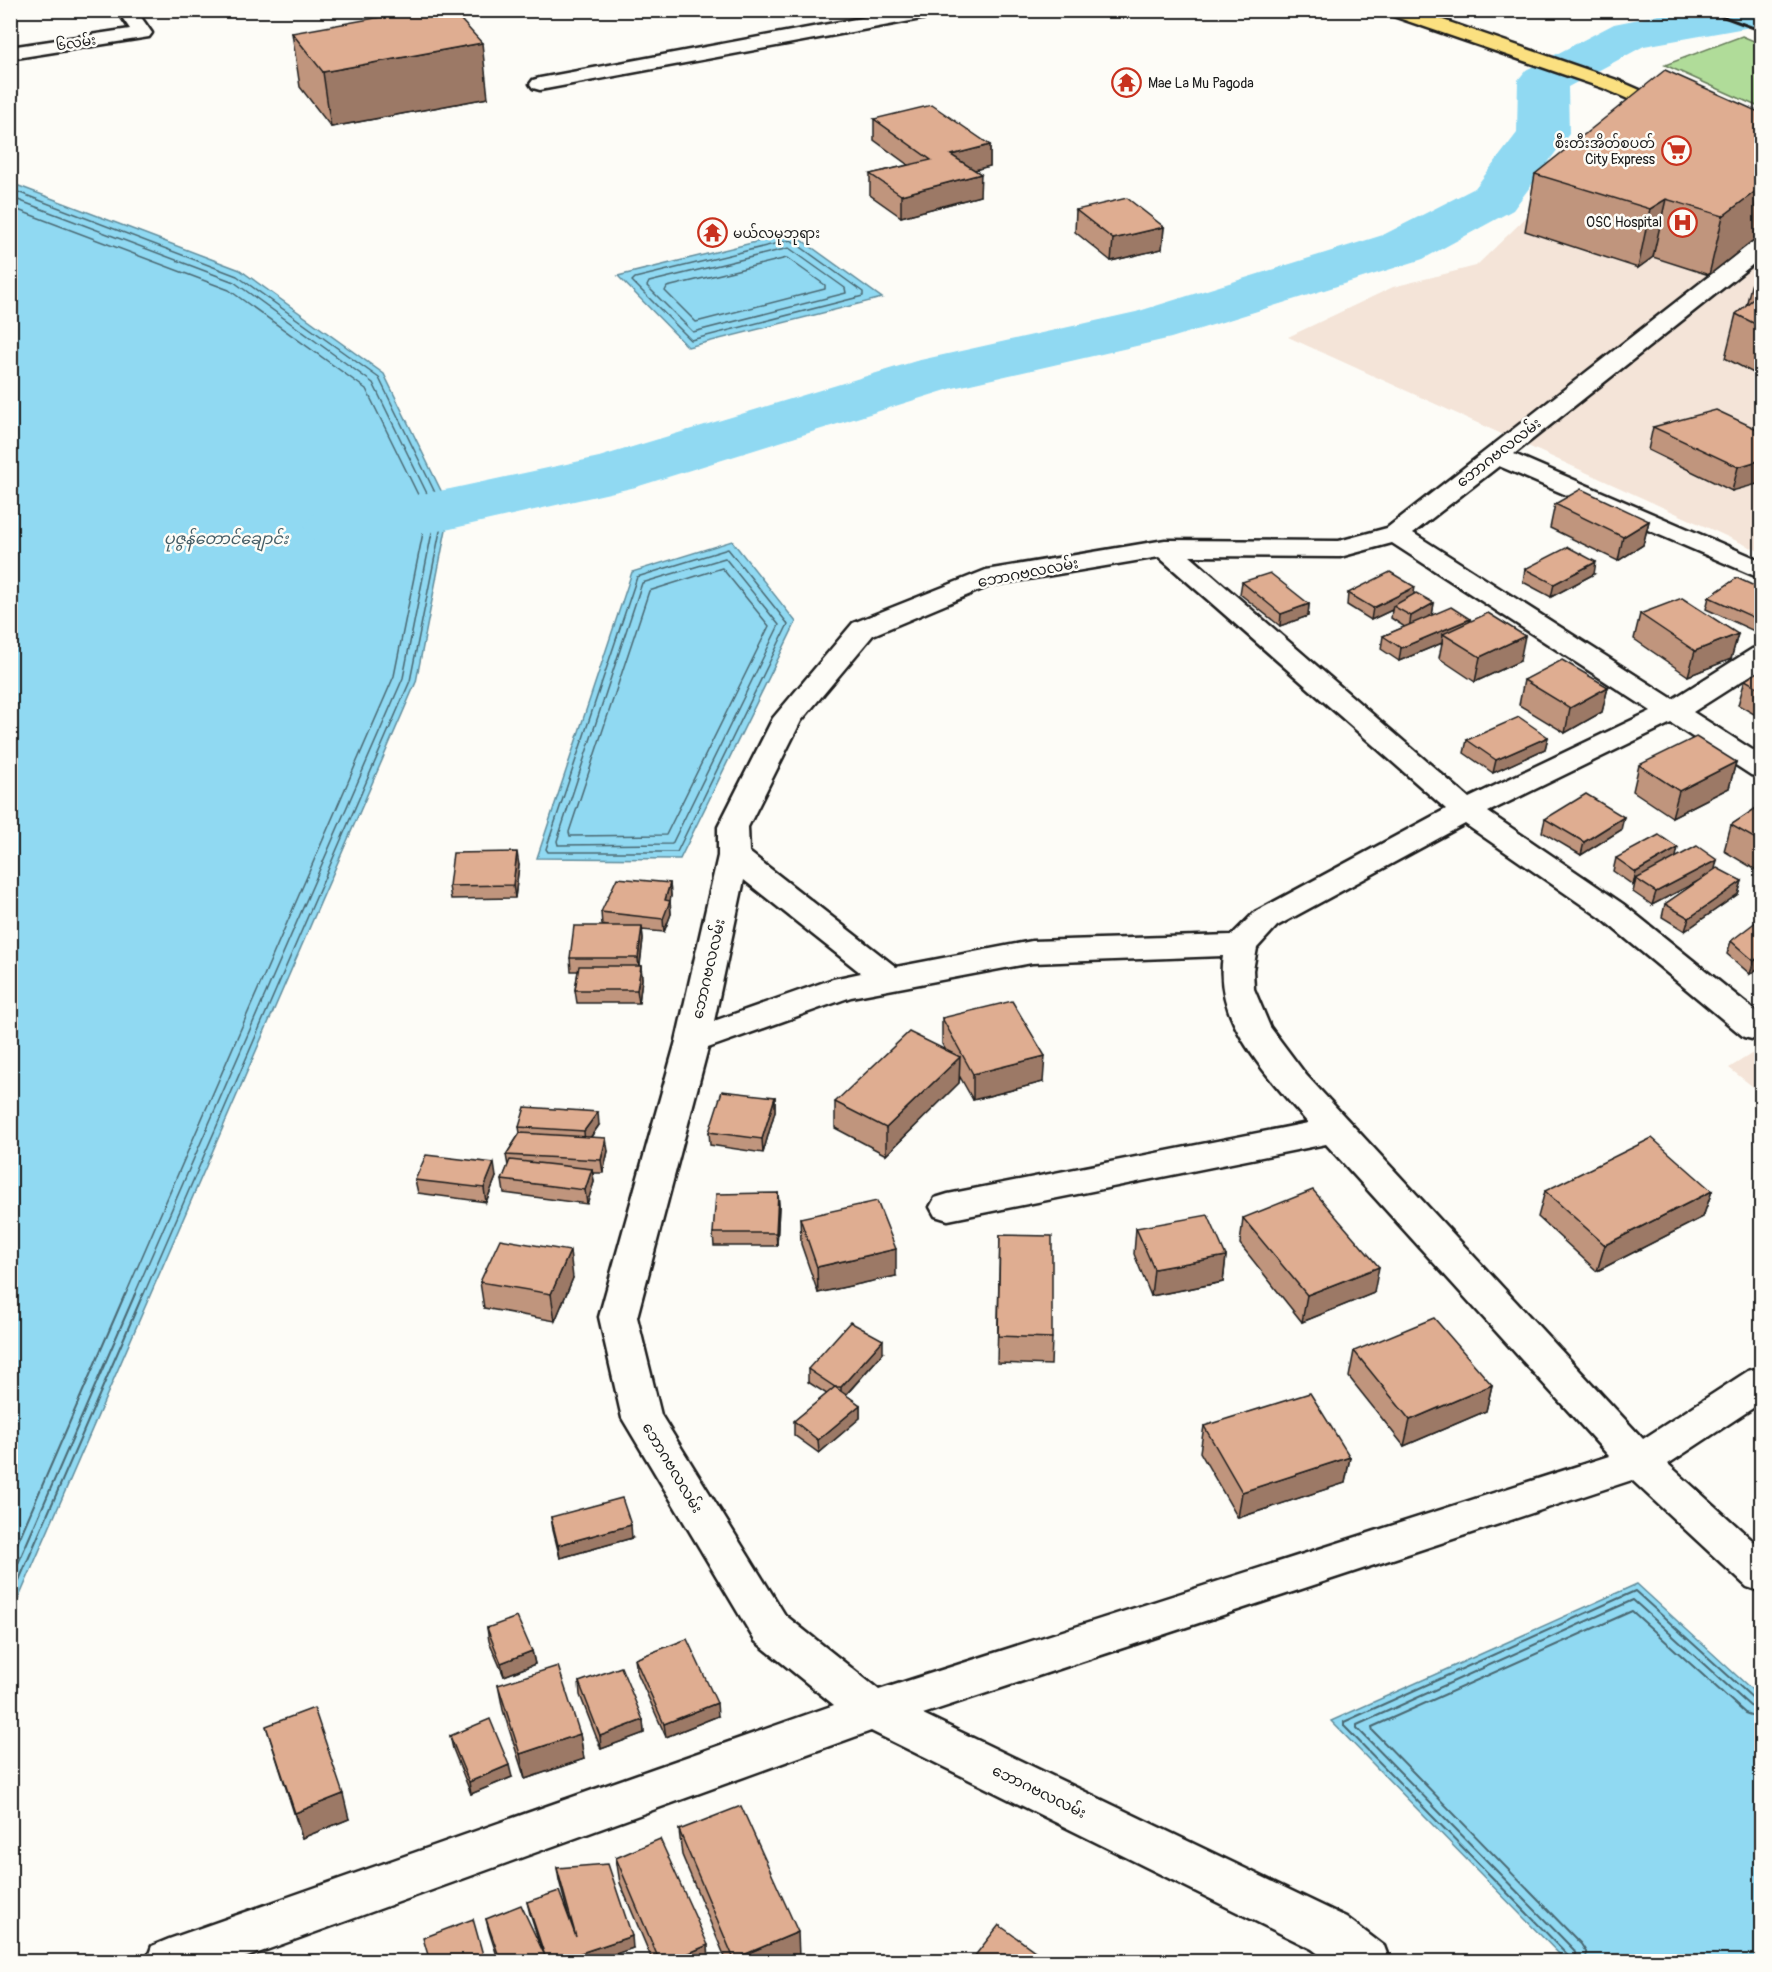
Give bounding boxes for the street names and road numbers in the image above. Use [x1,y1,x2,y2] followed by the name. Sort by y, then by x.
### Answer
[55,29,97,55] street label: ၆လမ်း
[1452,413,1545,492] street label: ဘောဂဗလလမ်း
[976,553,1080,592] street label: ဘောဂဗလလမ်း
[687,917,730,1021] street label: ဘောဂဗလလမ်း
[638,1419,707,1517] street label: ဘောဂဗလလမ်း
[989,1760,1090,1823] street label: ဘောဂဗလလမ်း

